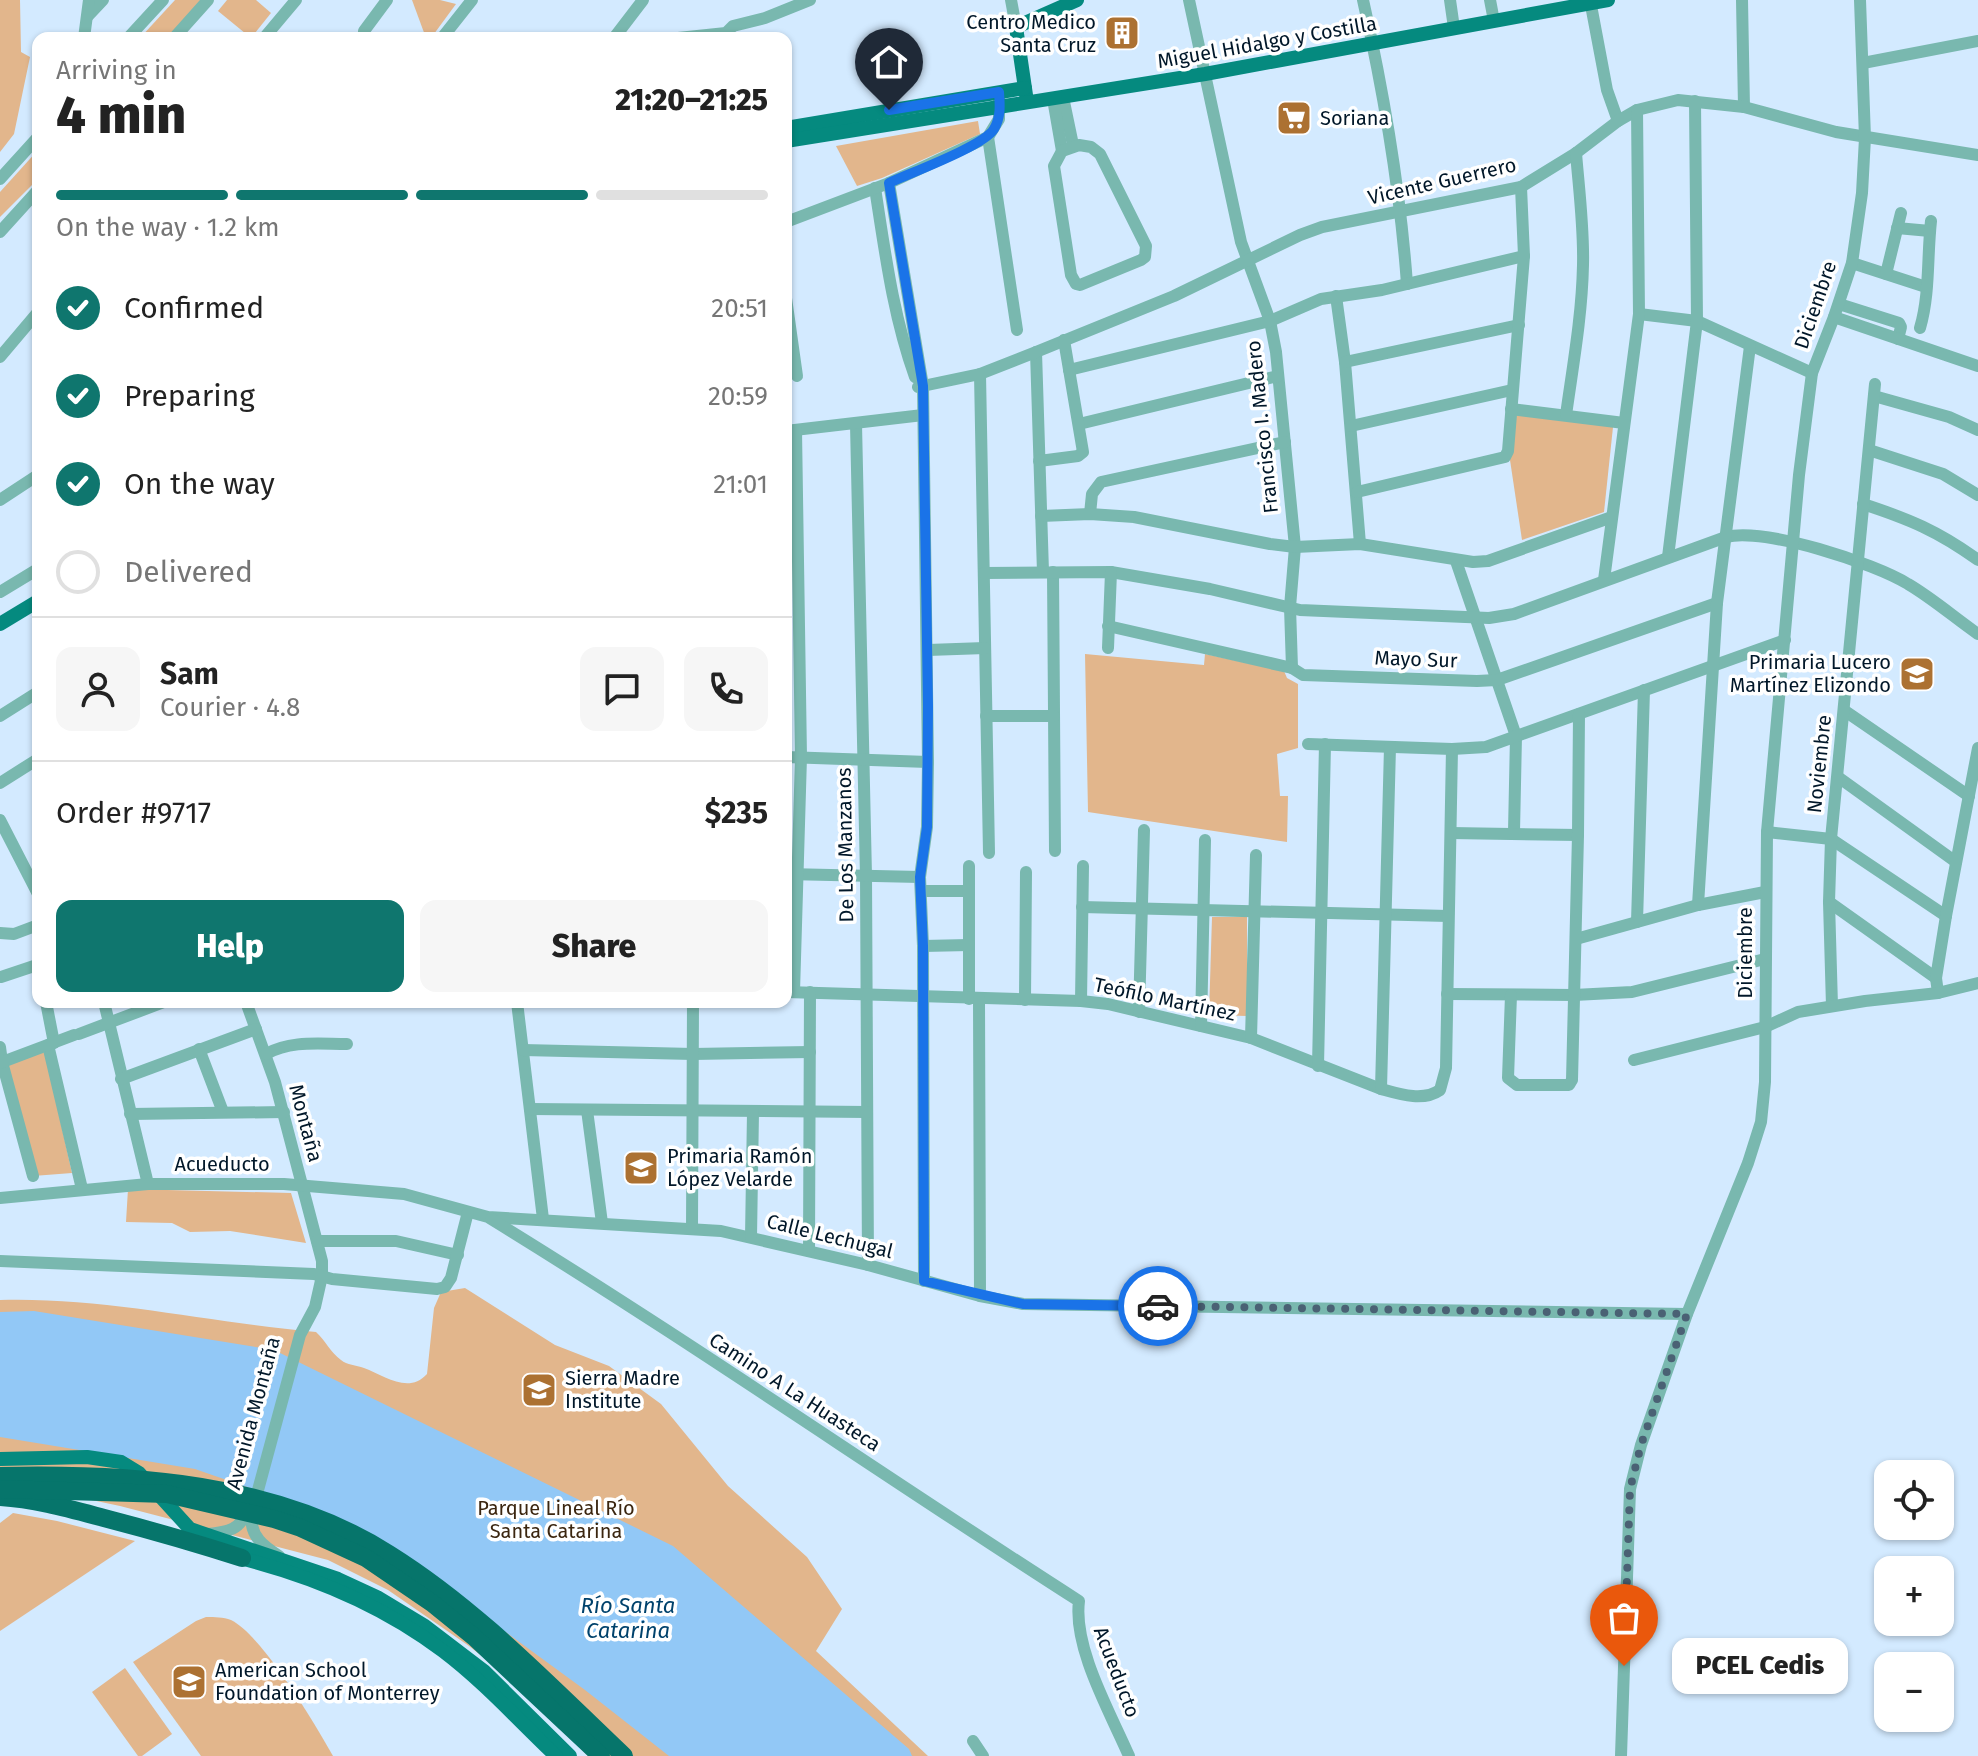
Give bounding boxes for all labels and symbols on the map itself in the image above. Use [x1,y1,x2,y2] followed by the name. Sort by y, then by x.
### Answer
[966,10,1096,57] place label: Centro Medico Santa Cruz
[1155,11,1379,73] street label: Miguel Hidalgo y Costilla
[1103,14,1141,52] building icon: Centro Medico Santa Cruz
[855,28,923,110] pin
[1275,99,1313,137] supermarket icon: Soriana
[1320,106,1389,130] place label: Soriana
[1366,152,1518,210] street label: Vicente Guerrero
[1789,258,1841,352] street label: Diciembre
[1241,339,1283,515] street label: Francisco I. Madero
[1374,646,1458,672] street label: Mayo Sur
[1730,650,1891,697] place label: Primaria Lucero Martínez Elizondo
[1898,655,1936,693] school or university icon: Primaria Lucero Martínez Elizondo
[1802,714,1836,814] street label: Noviembre
[832,767,858,923] street label: De Los Manzanos
[1733,907,1757,999] street label: Diciembre
[1092,972,1238,1026] street label: Teófilo Martínez
[284,1081,328,1165] street label: Montaña
[667,1144,812,1191] place label: Primaria Ramón López Velarde
[622,1149,660,1187] school or university icon: Primaria Ramón López Velarde
[174,1152,270,1176] street label: Acueducto
[764,1209,896,1263] street label: Calle Lechugal
[1118,1266,1198,1346] courier
[705,1328,885,1456] street label: Camino A La Huasteca
[221,1334,285,1492] street label: Avenida Montaña
[565,1366,680,1413] place label: Sierra Madre Institute
[520,1371,558,1409] school or university icon: Sierra Madre Institute
[477,1496,635,1543] park label: Parque Lineal Río Santa Catarina
[1590,1584,1658,1666] pin
[581,1592,675,1644] water label: Río Santa Catarina
[1089,1623,1145,1721] street label: Acueducto
[1672,1638,1848,1694] callout: PCEL Cedis
[215,1658,440,1705] place label: American School Foundation of Monterrey
[170,1663,208,1701] school or university icon: American School Foundation of Monterrey

